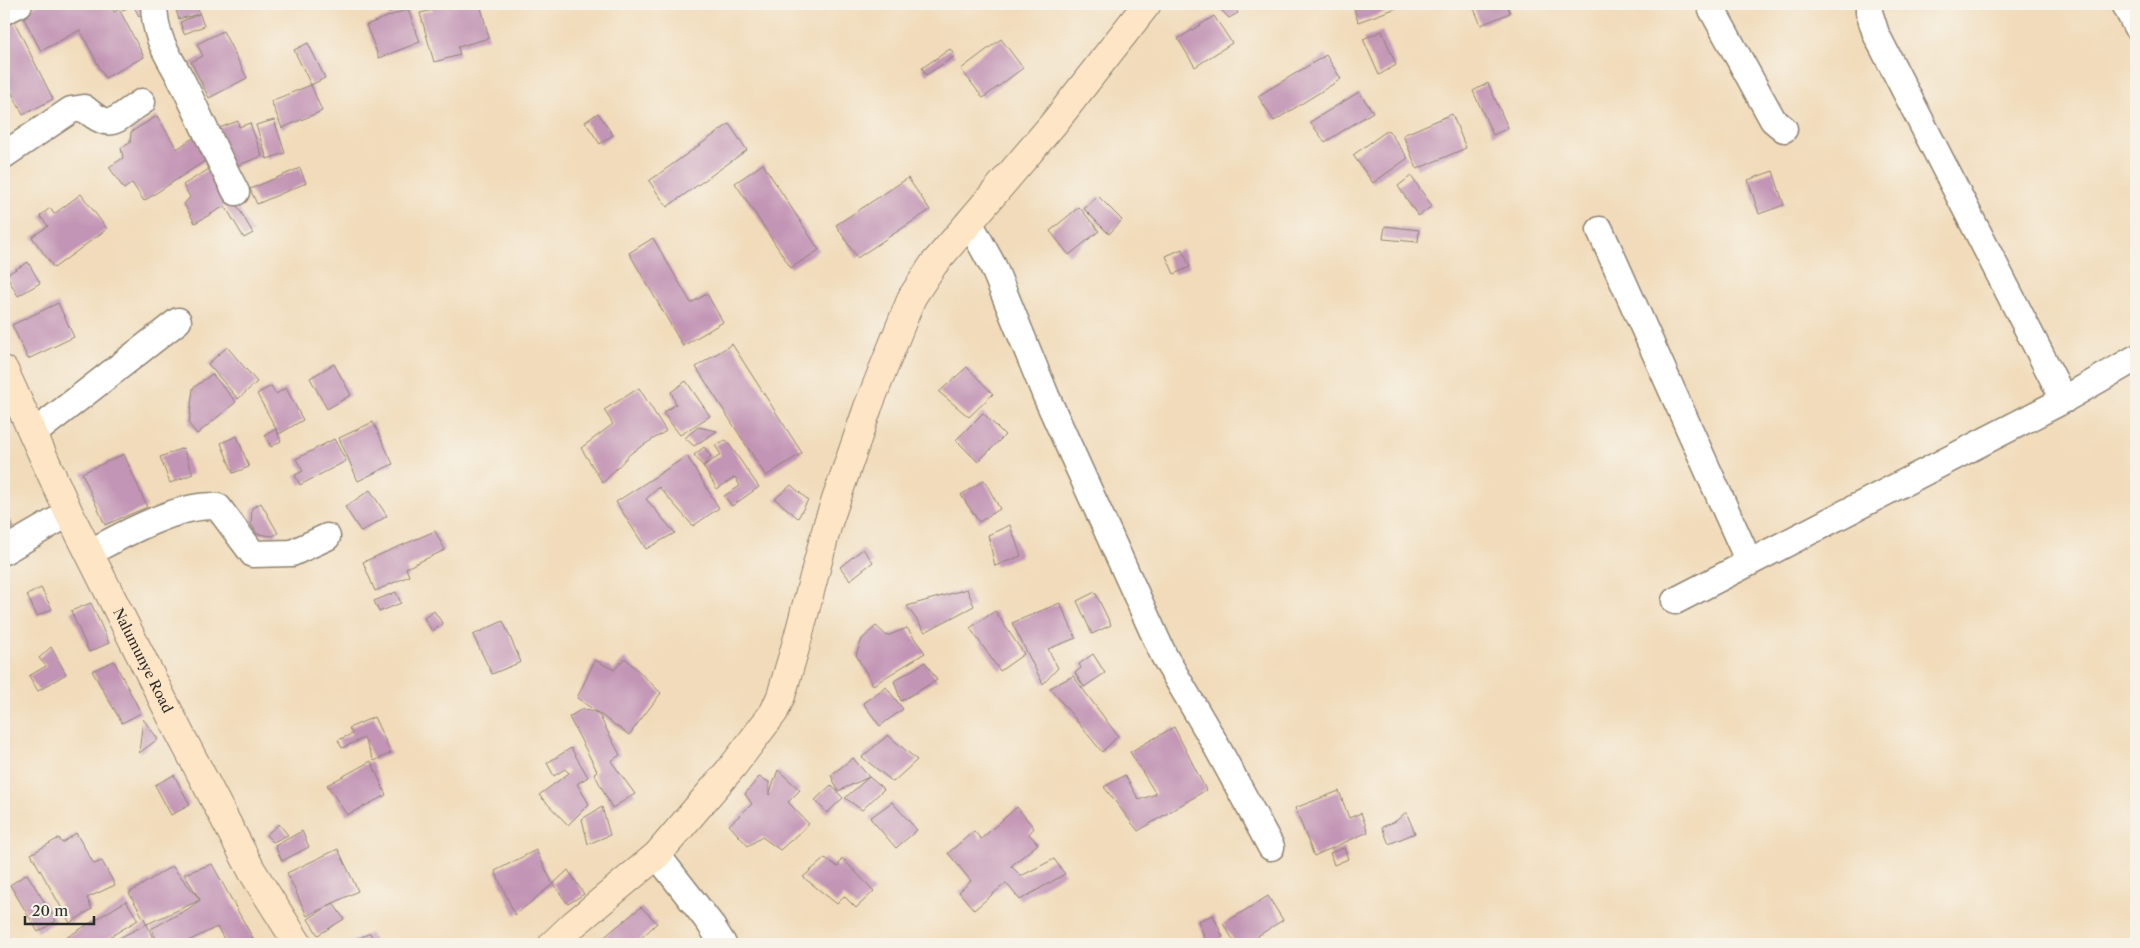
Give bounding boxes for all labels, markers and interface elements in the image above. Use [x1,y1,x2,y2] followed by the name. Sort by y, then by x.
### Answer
[109,605,177,716] street label: Nalumunye Road
[25,893,94,925] scale bar
[32,901,68,920] text: 20 m

